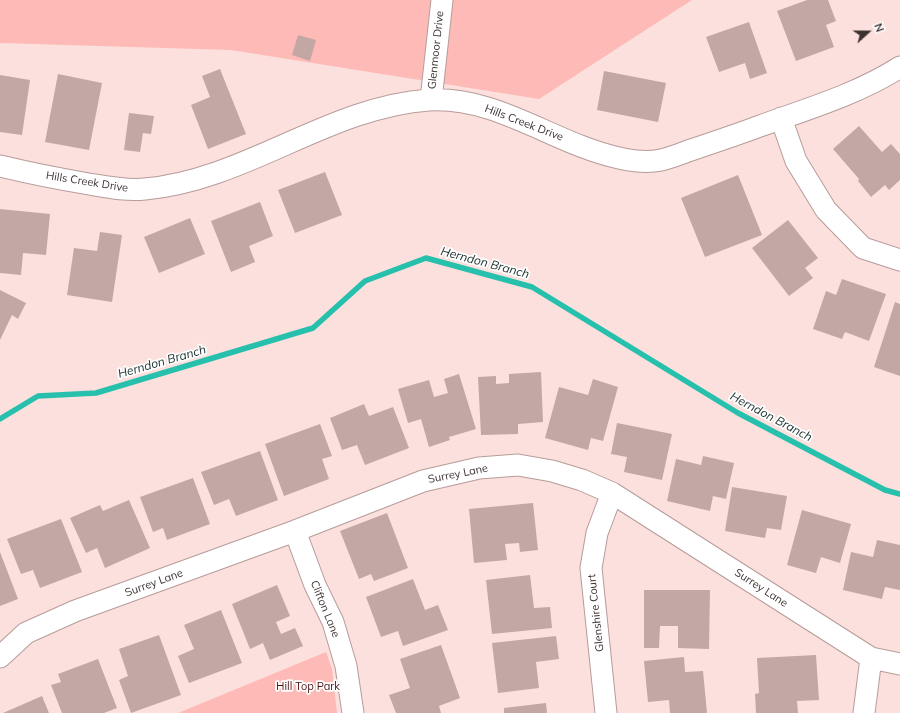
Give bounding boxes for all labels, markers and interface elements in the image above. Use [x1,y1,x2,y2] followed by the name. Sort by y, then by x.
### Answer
[425,10,447,90] street label: Glenmoor Drive
[848,12,888,52] north arrow
[871,21,887,34] text: N
[483,102,565,144] street label: Hills Creek Drive
[45,169,129,195] street label: Hills Creek Drive
[439,244,531,282] water label: Herndon Branch
[116,343,208,381] water label: Herndon Branch
[727,389,815,445] water label: Herndon Branch
[427,462,489,486] street label: Surrey Lane
[123,566,185,600] street label: Surrey Lane
[732,566,790,610] street label: Surrey Lane
[585,573,607,653] street label: Glenshire Court
[308,578,342,640] street label: Clifton Lane
[276,680,340,694] park label: Hill Top Park

